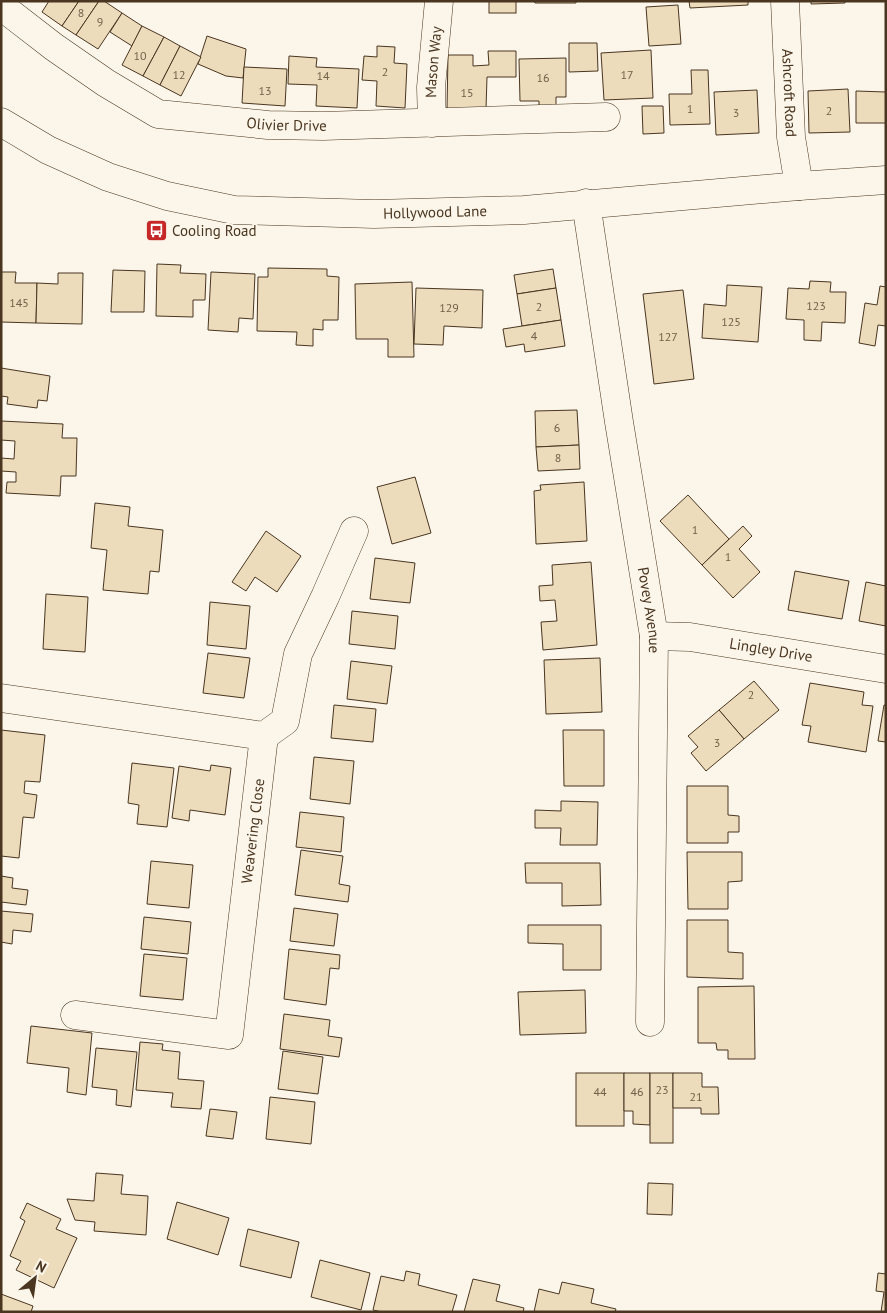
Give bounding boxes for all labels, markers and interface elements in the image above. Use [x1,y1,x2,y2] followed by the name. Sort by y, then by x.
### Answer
[78,5,84,20] house number: 8
[97,14,103,29] house number: 9
[421,25,446,98] street label: Mason Way
[133,48,147,63] house number: 10
[778,48,801,138] street label: Ashcroft Road
[382,64,388,79] house number: 2
[172,67,186,82] house number: 12
[620,67,634,82] house number: 17
[316,68,330,83] house number: 14
[536,70,550,85] house number: 16
[258,83,272,98] house number: 13
[460,85,474,100] house number: 15
[687,101,693,116] house number: 1
[826,103,832,118] house number: 2
[733,105,739,120] house number: 3
[246,113,327,135] street label: Olivier Drive
[383,201,487,223] street label: Hollywood Lane
[144,219,168,243] bus stop icon: Cooling Road
[172,221,257,240] place label: Cooling Road
[9,295,29,310] house number: 145
[806,298,826,313] house number: 123
[536,299,542,314] house number: 2
[439,300,459,315] house number: 129
[721,314,741,329] house number: 125
[531,328,538,343] house number: 4
[658,329,678,344] house number: 127
[554,420,560,435] house number: 6
[555,450,561,465] house number: 8
[692,522,698,537] house number: 1
[725,549,731,564] house number: 1
[634,565,664,653] street label: Povey Avenue
[728,634,814,666] street label: Lingley Drive
[748,687,754,702] house number: 2
[714,735,720,750] house number: 3
[237,777,268,885] street label: Weavering Close
[655,1082,669,1097] house number: 23
[593,1084,607,1099] house number: 44
[630,1084,644,1099] house number: 46
[689,1089,703,1104] house number: 21
[10,1253,60,1303] north arrow
[33,1257,50,1277] text: N

